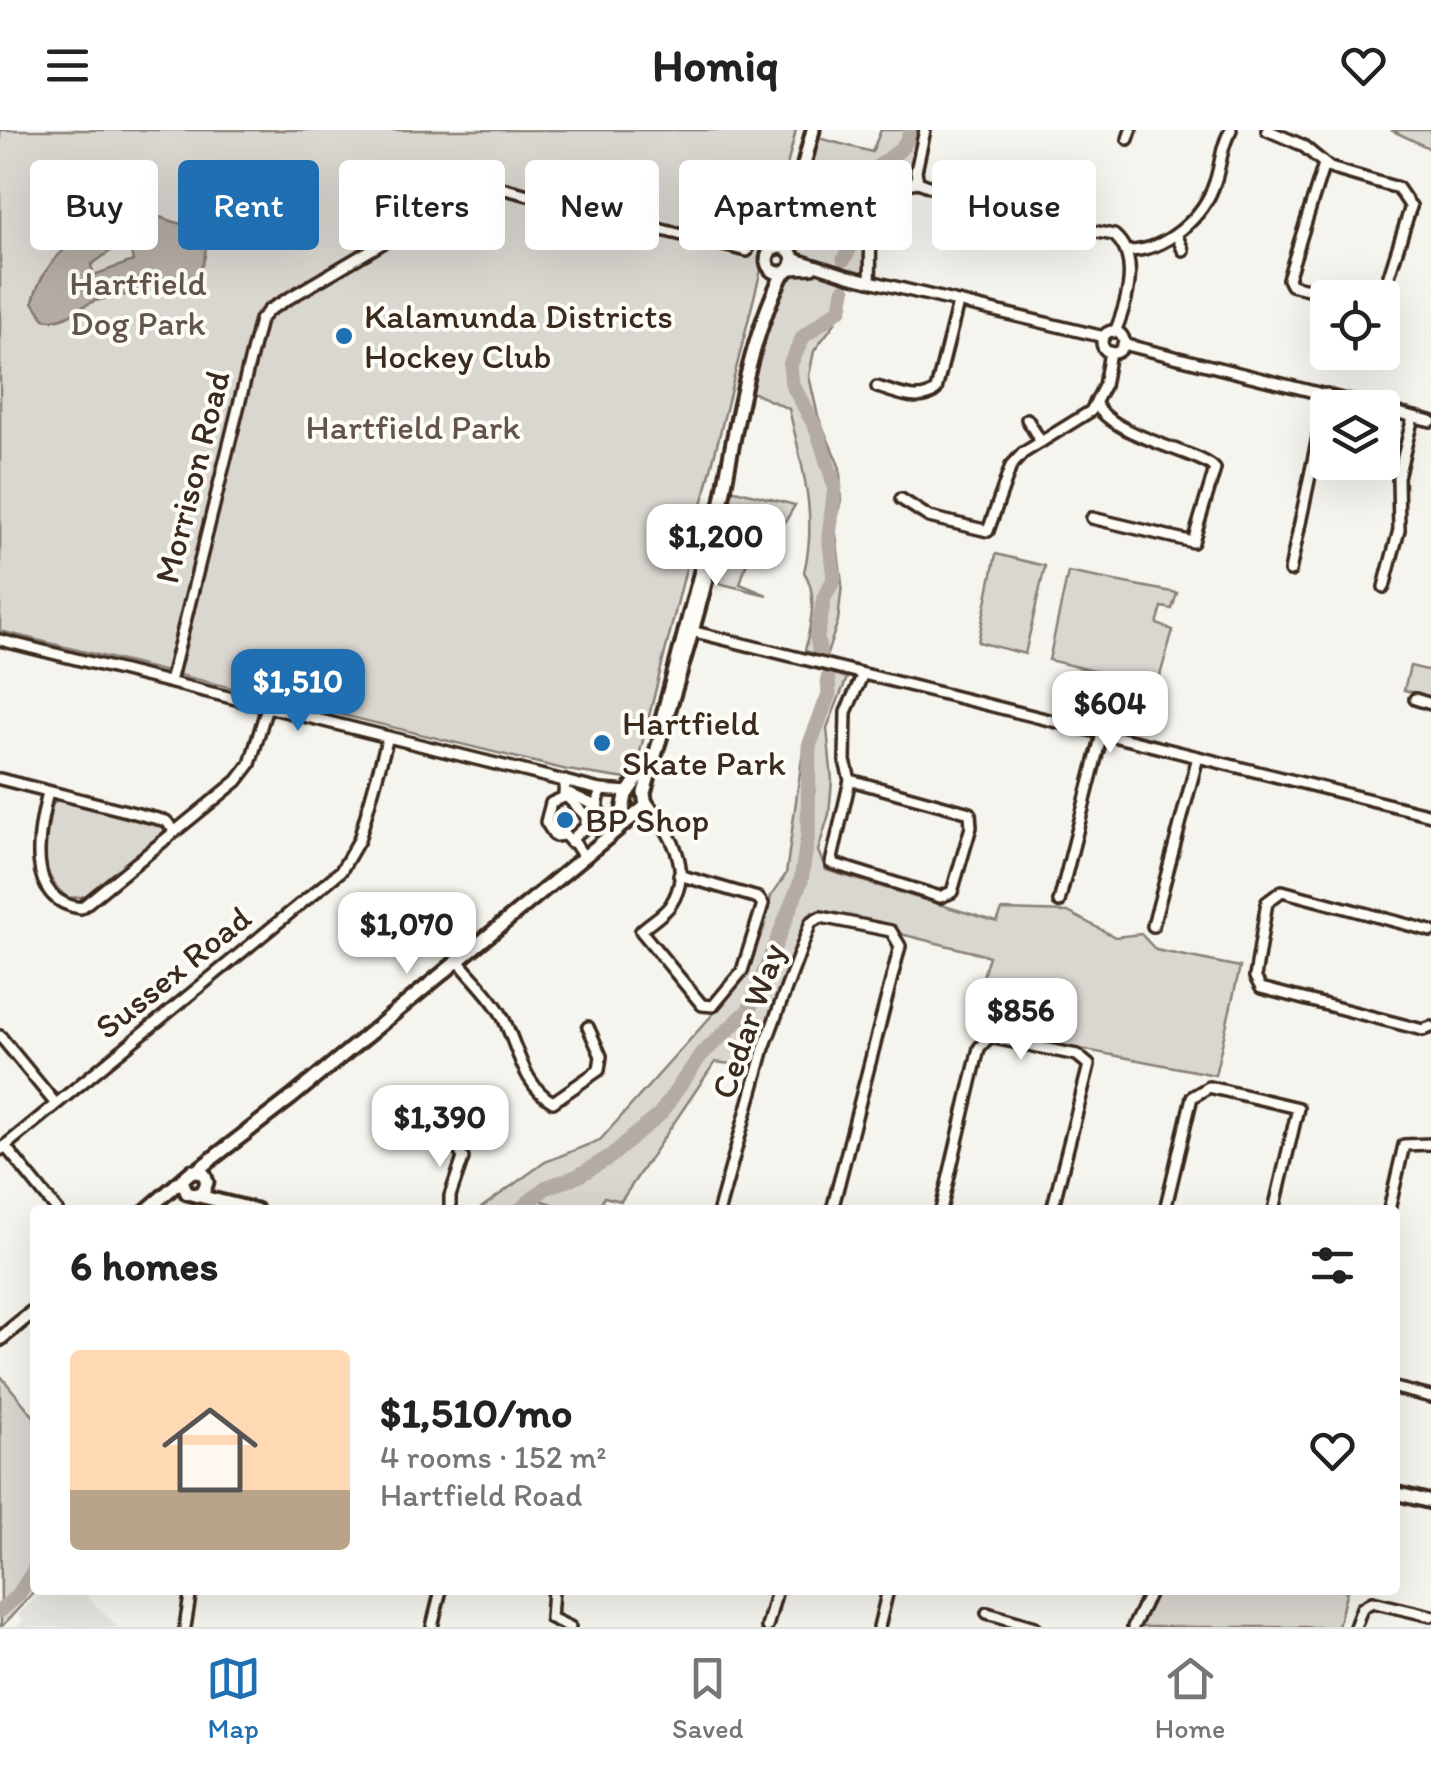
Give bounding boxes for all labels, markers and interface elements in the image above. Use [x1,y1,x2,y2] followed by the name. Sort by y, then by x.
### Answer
[40,38,95,93] icon: menu
[652,38,779,92] text: Homiq
[1336,38,1391,93] icon: heart
[30,160,158,250] chip: Buy
[178,160,319,250] chip: Rent
[339,160,505,250] chip: Filters
[525,160,659,250] chip: New
[679,160,912,250] chip: Apartment
[932,160,1096,250] chip: House
[69,262,207,344] park label: Hartfield Dog Park
[1310,280,1400,480] map controls
[1310,280,1400,370] button: locate
[364,295,673,377] place label: Kalamunda Districts Hockey Club
[333,325,355,347] marker: Kalamunda Districts Hockey Club
[145,366,239,588] street label: Morrison Road
[1310,390,1400,480] button: layers
[306,406,520,448] park label: Hartfield Park
[635,504,797,589] pin: $1,200
[669,517,763,555] text: $1,200
[217,649,379,734] pin: $1,510
[253,662,343,700] text: $1,510
[1051,671,1169,756] pin: $604
[1074,684,1146,722] text: $604
[622,702,786,784] place label: Hartfield Skate Park
[591,732,613,754] marker: Hartfield Skate Park
[585,799,709,841] place label: BP Shop
[554,809,576,831] marker: BP Shop
[326,892,488,977] pin: $1,070
[87,896,259,1048] street label: Sussex Road
[360,905,454,943] text: $1,070
[702,937,794,1104] street label: Cedar Way
[962,978,1080,1063] pin: $856
[987,991,1055,1029] text: $856
[359,1085,521,1170] pin: $1,390
[394,1098,486,1136] text: $1,390
[1305,1238,1360,1293] icon: filters
[70,1240,218,1291] text: 6 homes
[380,1387,572,1438] text: $1,510/mo
[150,1390,270,1510] icon: home
[1305,1423,1360,1478] icon: heart
[380,1438,607,1476] text: 4 rooms · 152 m²
[380,1476,582,1514] text: Hartfield Road
[206,1651,261,1745] tab: Map
[672,1651,743,1745] tab: Saved
[1155,1651,1225,1745] tab: Home

